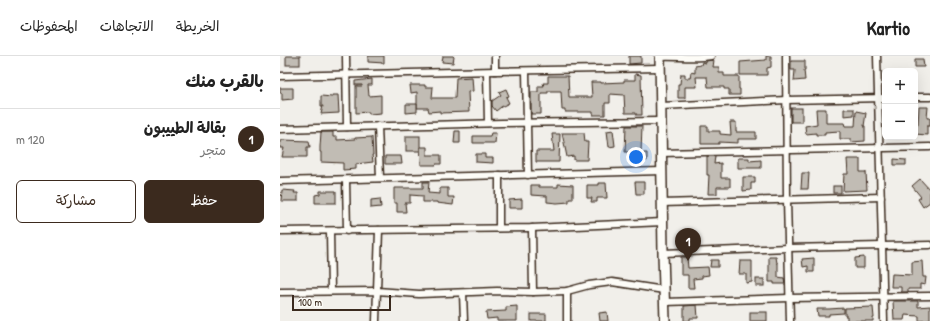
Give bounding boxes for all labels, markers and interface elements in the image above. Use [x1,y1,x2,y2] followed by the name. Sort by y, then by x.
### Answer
[867,15,910,41] text: Kartio
[20,16,78,35] text: المحفوظات
[100,16,154,35] text: الاتجاهات
[176,16,219,35] text: الخريطة
[882,68,918,140] map controls
[882,68,918,104] button: +
[186,69,264,92] text: بالقرب منك
[882,104,918,140] button: −
[144,117,226,138] text: بقالة الطييبون
[16,130,44,148] text: 120 m
[249,130,253,148] text: 1
[201,141,226,159] text: متجر
[626,147,646,167] your location
[16,180,136,223] button: مشاركة
[144,180,264,223] button: حفظ
[675,228,701,261] pin: 1
[292,293,391,312] scale bar
[298,295,322,309] text: 100 m

